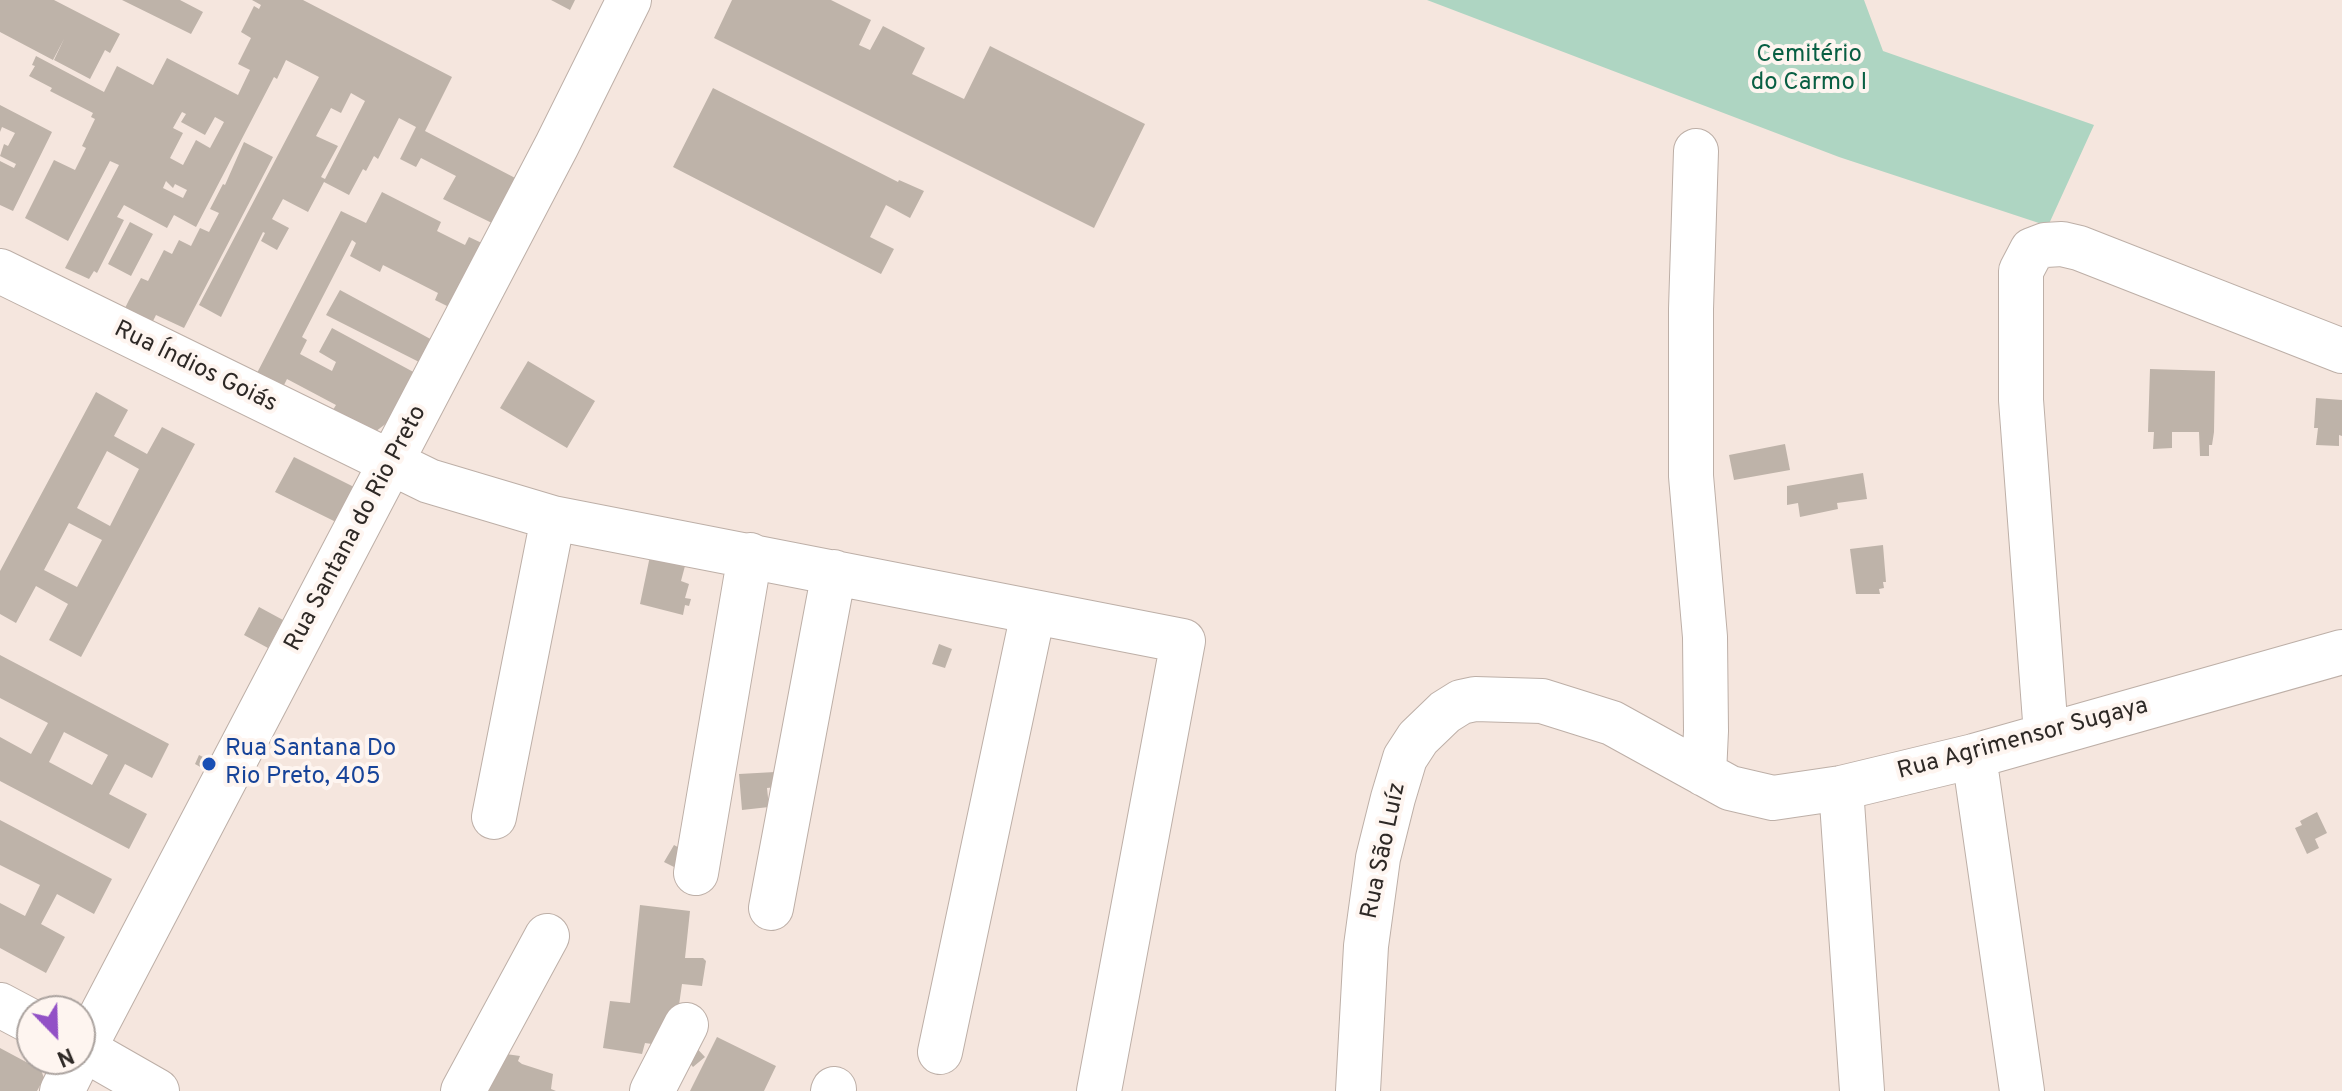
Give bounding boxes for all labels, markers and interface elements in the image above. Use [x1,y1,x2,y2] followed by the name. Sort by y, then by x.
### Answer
[1751,42,1867,98] park label: Cemitério do Carmo I
[109,316,281,420] street label: Rua Índios Goiás
[280,401,434,657] street label: Rua Santana do Rio Preto
[1895,693,2151,787] street label: Rua Agrimensor Sugaya
[225,736,396,792] place label: Rua Santana Do Rio Preto, 405
[200,755,218,773] marker: Rua Santana Do Rio Preto, 405
[1356,780,1414,922] street label: Rua São Luíz
[16,995,96,1075] north arrow
[52,1040,77,1071] text: N

